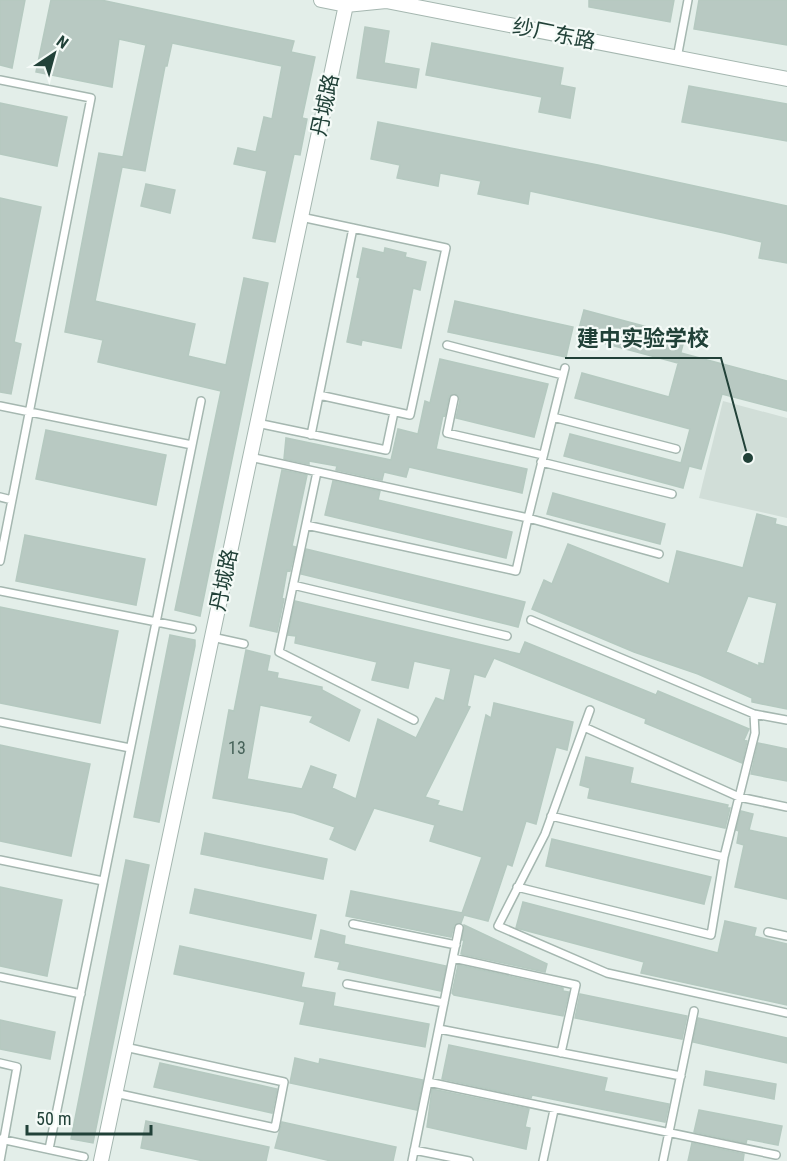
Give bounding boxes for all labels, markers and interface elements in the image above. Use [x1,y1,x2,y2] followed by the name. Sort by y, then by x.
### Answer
[510,14,598,54] street label: 纱厂东路
[24,24,84,84] north arrow
[53,32,72,53] text: N
[307,72,343,138] street label: 丹城路
[565,318,721,358] callout: 建中实验学校
[577,326,709,351] text: 建中实验学校
[206,547,242,613] street label: 丹城路
[228,737,246,758] house number: 13
[27,1098,152,1136] scale bar
[36,1108,71,1129] text: 50 m

